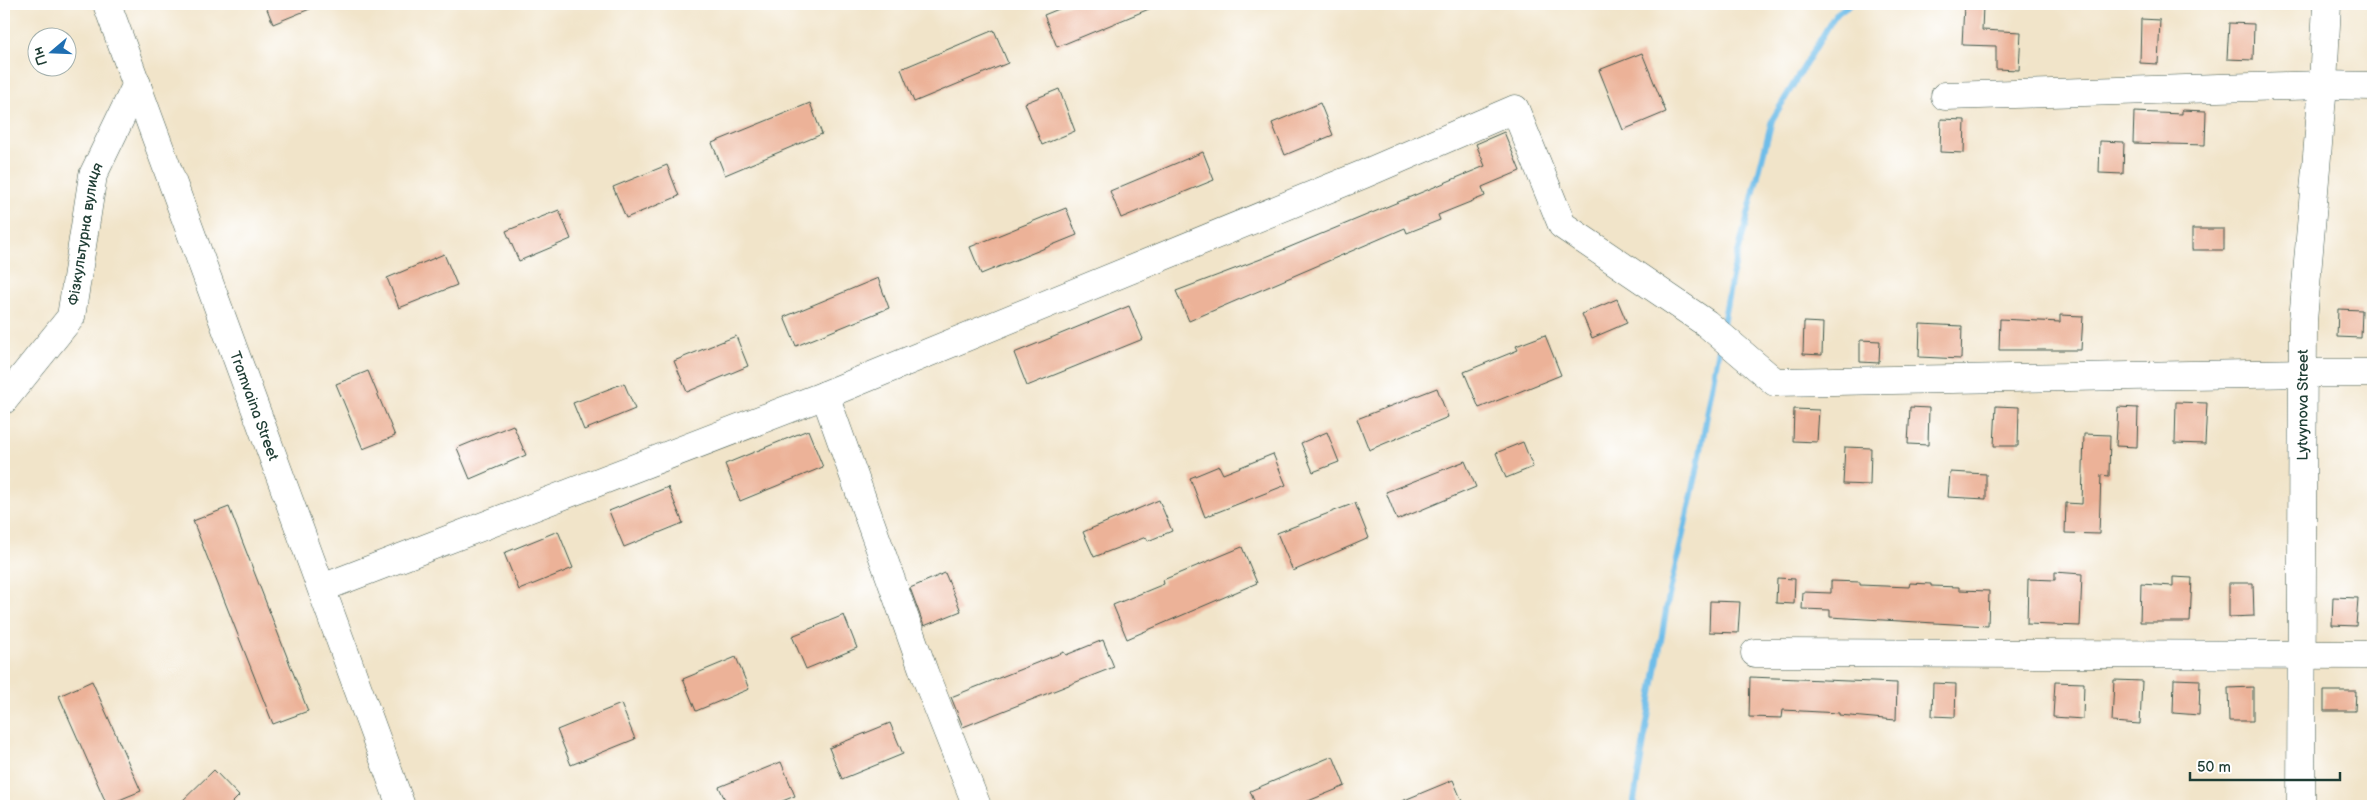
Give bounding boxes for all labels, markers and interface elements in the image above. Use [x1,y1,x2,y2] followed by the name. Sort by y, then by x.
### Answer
[28,28,78,78] north arrow
[29,44,51,68] text: Пн
[64,159,108,307] street label: Фiзкультурна вулиця
[225,349,283,464] street label: Tramvaina Street
[2293,349,2313,461] street label: Lytvynova Street
[2190,750,2340,782] scale bar
[2197,758,2231,777] text: 50 m

